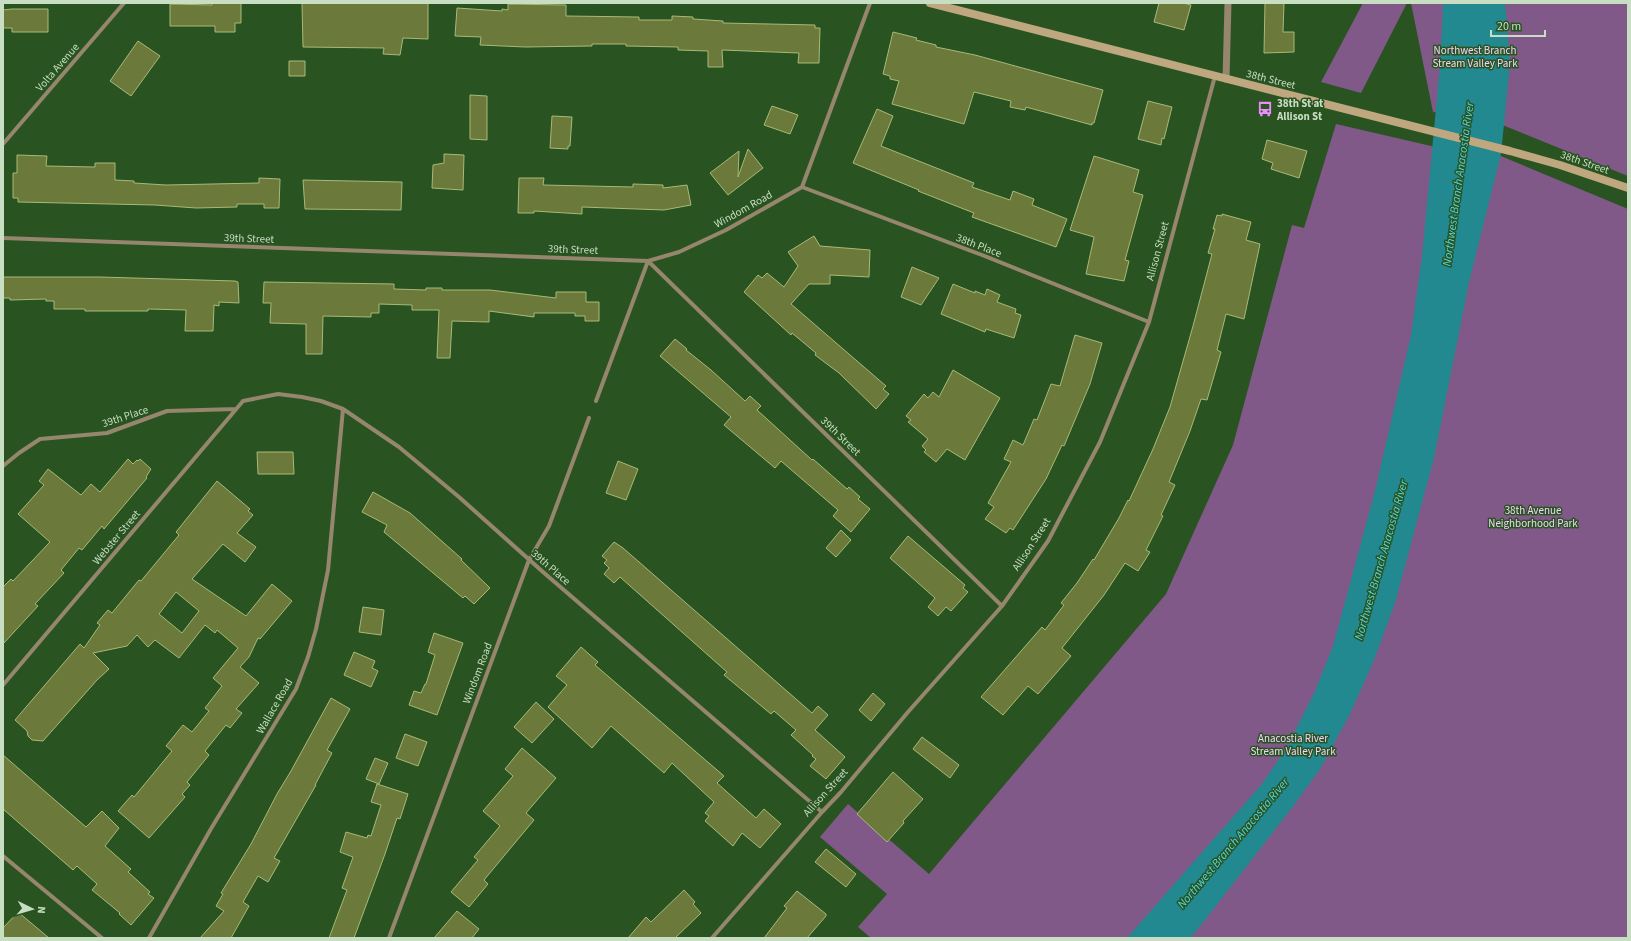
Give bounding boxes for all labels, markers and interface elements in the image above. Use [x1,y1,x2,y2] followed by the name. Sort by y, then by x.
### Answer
[1491,12,1545,38] scale bar
[1497,18,1521,35] text: 20 m
[32,40,83,95] street label: Volta Avenue
[1432,43,1518,71] park label: Northwest Branch Stream Valley Park
[1245,66,1297,93] street label: 38th Street
[1276,96,1324,124] place label: 38th St at Allison St
[1256,100,1274,118] bus stop icon: 38th St at Allison St
[1439,100,1479,267] water label: Northwest Branch Anacostia River
[1559,147,1611,178] street label: 38th Street
[711,187,775,232] street label: Windom Road
[1142,220,1173,282] street label: Allison Street
[224,230,275,247] street label: 39th Street
[954,230,1004,261] street label: 38th Place
[548,241,599,258] street label: 39th Street
[100,402,151,431] street label: 39th Place
[817,413,864,459] street label: 39th Street
[1350,477,1413,642] water label: Northwest Branch Anacostia River
[1488,503,1578,531] park label: 38th Avenue Neighborhood Park
[89,507,144,568] street label: Webster Street
[1009,515,1054,574] street label: Allison Street
[528,546,574,589] street label: 39th Place
[459,640,496,706] street label: Windom Road
[253,676,296,737] street label: Wallace Road
[1250,731,1336,759] park label: Anacostia River Stream Valley Park
[800,765,851,820] street label: Allison Street
[1174,774,1294,912] water label: Northwest Branch Anacostia River
[12,889,52,929] north arrow
[34,906,49,914] text: N

